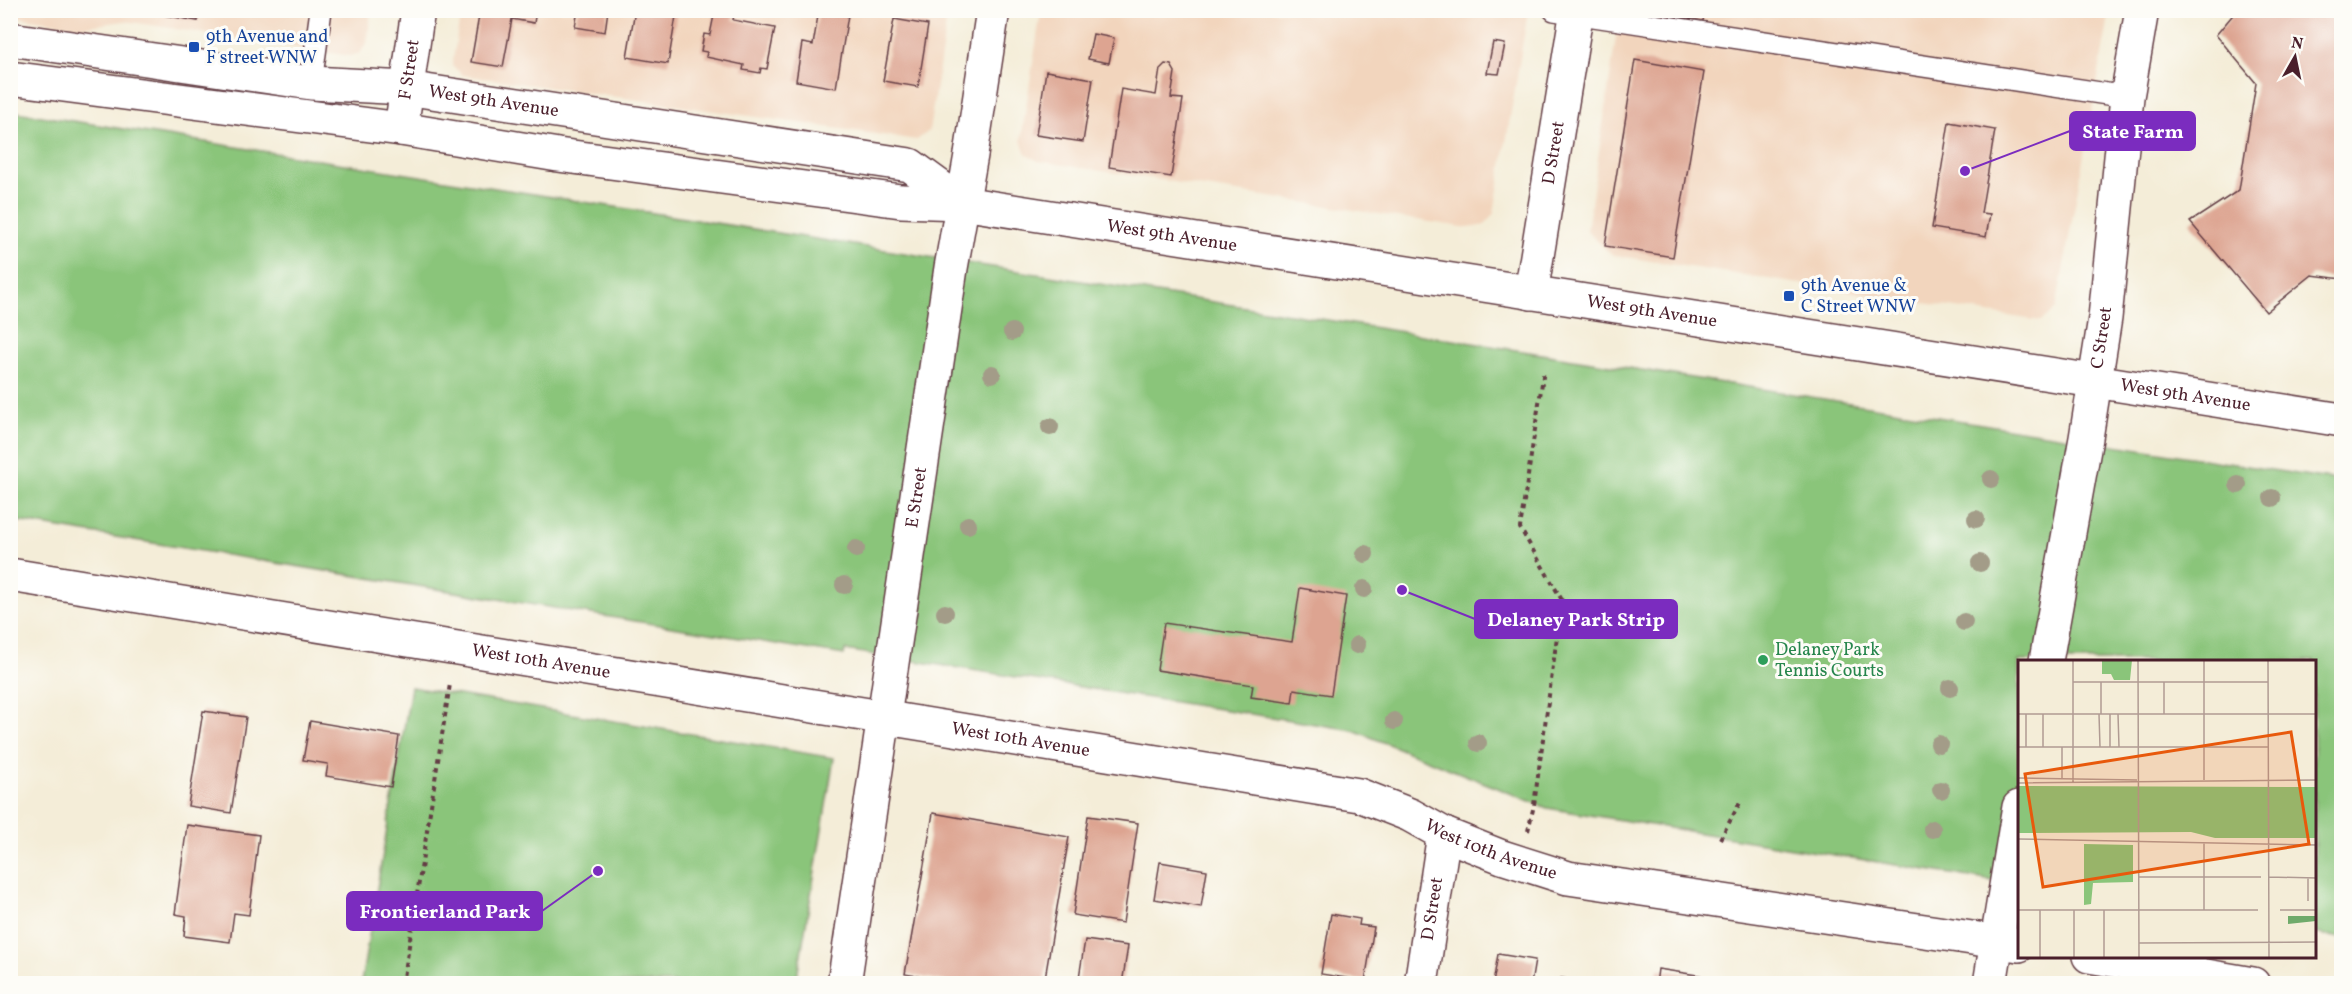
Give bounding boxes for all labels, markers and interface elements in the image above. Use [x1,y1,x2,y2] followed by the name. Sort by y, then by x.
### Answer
[206,25,328,71] place label: 9th Avenue and F street WNW
[2265,27,2325,87] north arrow
[2290,32,2305,56] text: N
[393,38,426,102] street label: F Street
[187,40,201,54] marker: 9th Avenue and F street WNW
[427,79,561,124] street label: West 9th Avenue
[2070,112,2195,150] callout: State Farm
[1536,119,1571,186] street label: D Street
[2082,119,2184,147] text: State Farm
[1105,213,1239,259] street label: West 9th Avenue
[1801,274,1916,320] place label: 9th Avenue & C Street WNW
[1585,289,1719,334] street label: West 9th Avenue
[1782,289,1796,303] marker: 9th Avenue & C Street WNW
[2085,306,2119,371] street label: C Street
[2118,373,2252,418] street label: West 9th Avenue
[900,465,934,530] street label: E Street
[1475,600,1677,638] callout: Delaney Park Strip
[1487,607,1665,635] text: Delaney Park Strip
[470,638,612,685] street label: West 10th Avenue
[1775,638,1884,684] place label: Delaney Park Tennis Courts
[1756,653,1770,667] marker: Delaney Park Tennis Courts
[2018,660,2316,958] inset map
[949,716,1092,763] street label: West 10th Avenue
[1420,813,1560,886] street label: West 10th Avenue
[1415,875,1450,942] street label: D Street
[347,892,542,930] callout: Frontierland Park
[360,899,530,927] text: Frontierland Park

